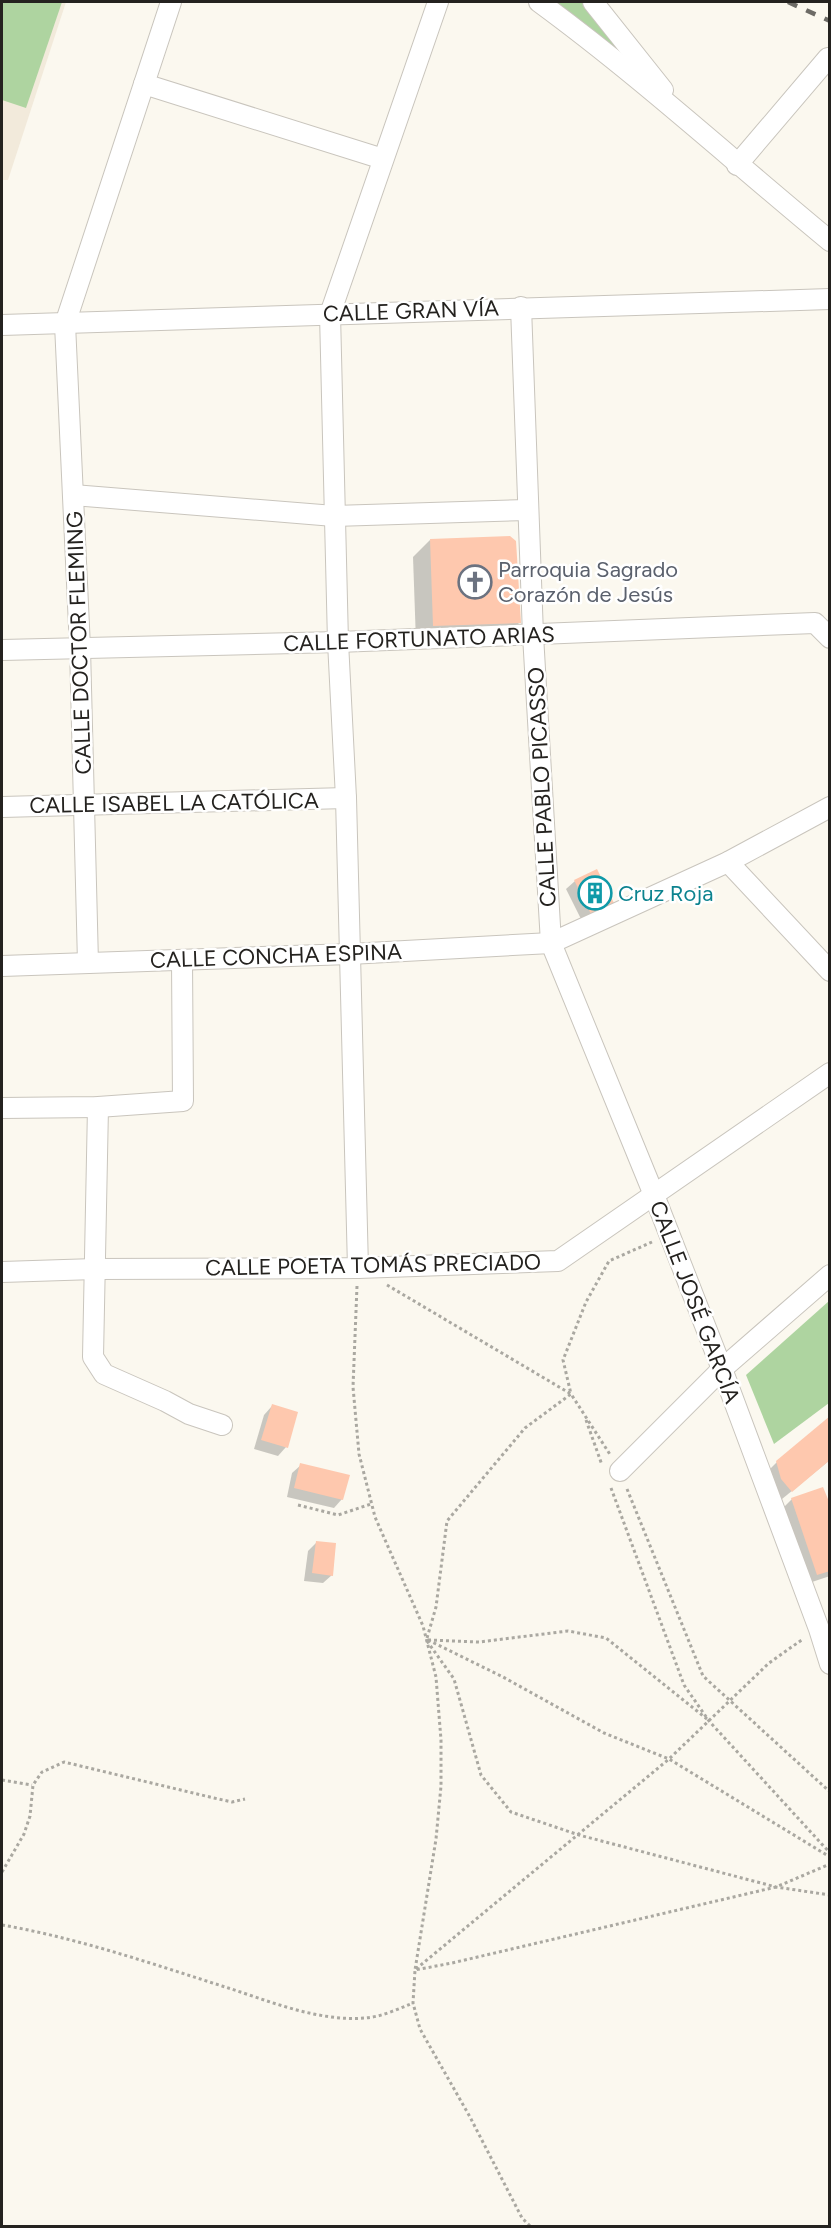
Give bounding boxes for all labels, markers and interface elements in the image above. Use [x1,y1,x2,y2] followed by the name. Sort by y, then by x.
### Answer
[323,294,500,328] street label: CALLE GRAN VÍA
[61,511,97,775] street label: CALLE DOCTOR FLEMING
[498,556,678,608] place label: Parroquia Sagrado Corazón de Jesús
[457,564,493,600] church icon: Parroquia Sagrado Corazón de Jesús
[283,621,555,657] street label: CALLE FORTUNATO ARIAS
[522,666,562,908] street label: CALLE PABLO PICASSO
[29,787,319,819] street label: CALLE ISABEL LA CATÓLICA
[577,875,613,911] building icon: Cruz Roja
[618,880,713,907] place label: Cruz Roja
[150,938,402,974] street label: CALLE CONCHA ESPINA
[644,1197,746,1407] street label: CALLE JOSÉ GARCÍA
[205,1249,541,1281] street label: CALLE POETA TOMÁS PRECIADO

